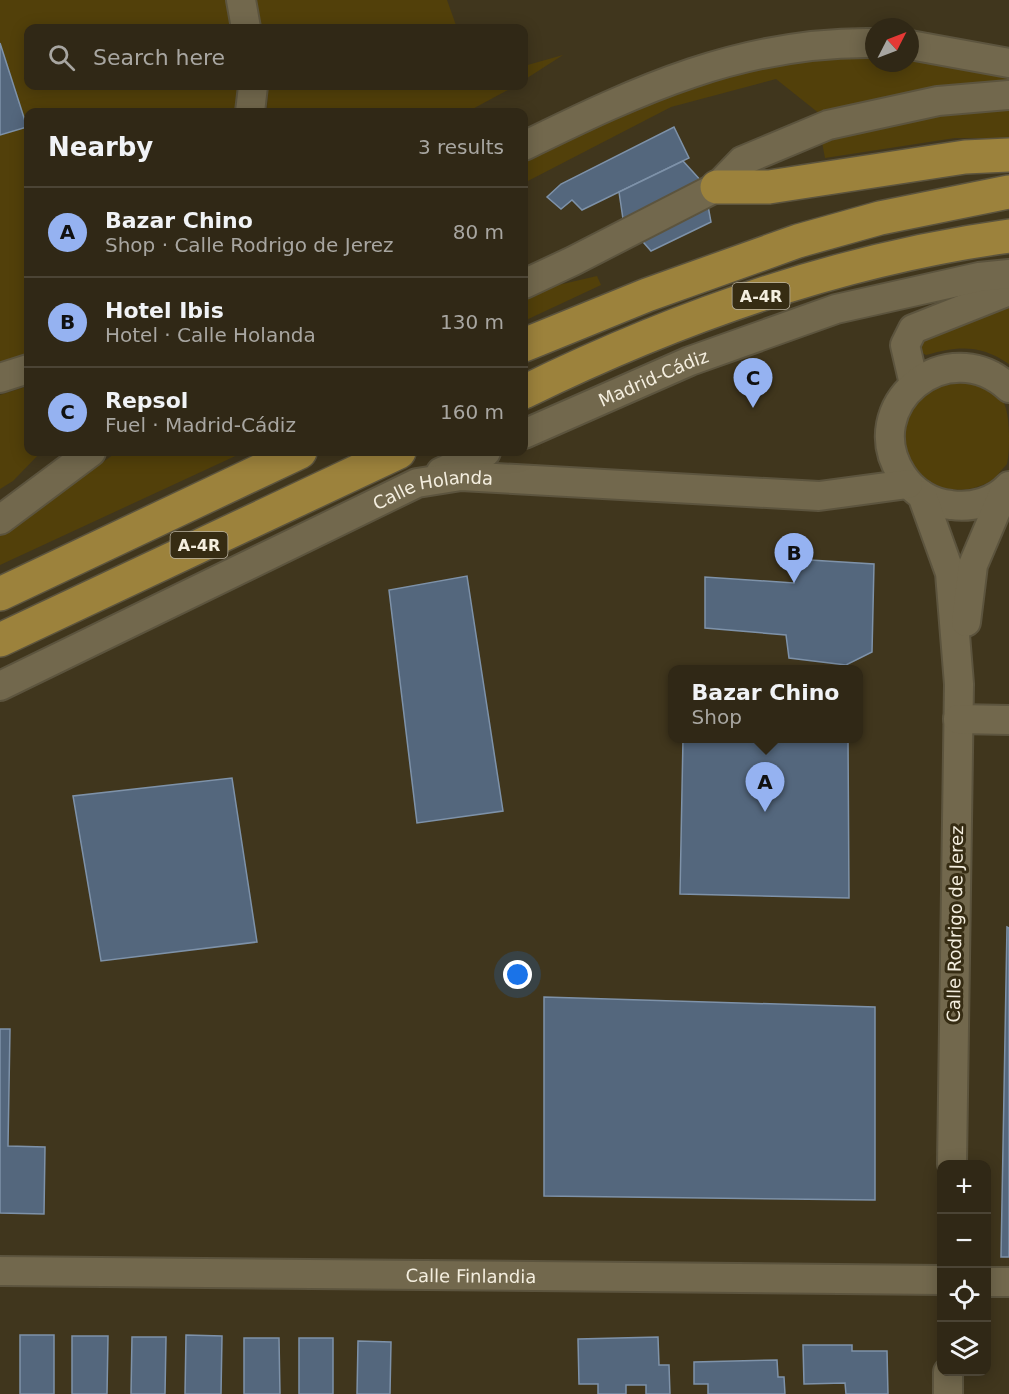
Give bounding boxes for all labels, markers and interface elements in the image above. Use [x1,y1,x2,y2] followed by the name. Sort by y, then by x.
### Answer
[865,18,919,72] north arrow
[24,24,528,90] search box
[45,41,78,74] icon: search
[93,45,225,70] text: Search here
[48,132,153,162] text: Nearby
[418,135,504,159] text: 3 results
[105,208,253,233] text: Bazar Chino
[60,220,75,244] text: A
[453,220,504,244] text: 80 m
[105,233,394,257] text: Shop · Calle Rodrigo de Jerez
[732,283,789,309] road number: A-4R
[105,298,224,323] text: Hotel Ibis
[60,310,75,334] text: B
[440,310,504,334] text: 130 m
[105,323,316,347] text: Hotel · Calle Holanda
[595,345,711,411] street label: Madrid-Cádiz
[734,358,772,408] pin: C
[105,388,188,413] text: Repsol
[60,400,75,424] text: C
[440,400,504,424] text: 160 m
[105,413,296,437] text: Fuel · Madrid-Cádiz
[369,465,494,514] street label: Calle Holanda
[170,532,228,558] road number: A-4R
[774,534,814,583] pin: B
[668,665,863,743] popup
[692,680,839,705] text: Bazar Chino
[692,705,742,729] text: Shop
[746,762,784,812] pin: A
[943,825,967,1023] street label: Calle Rodrigo de Jerez
[503,960,532,989] your location
[937,1160,991,1376] map controls
[937,1160,991,1214] button: +
[937,1214,991,1268] button: −
[405,1264,537,1287] street label: Calle Finlandia
[937,1268,991,1322] button: locate
[937,1322,991,1376] button: layers

